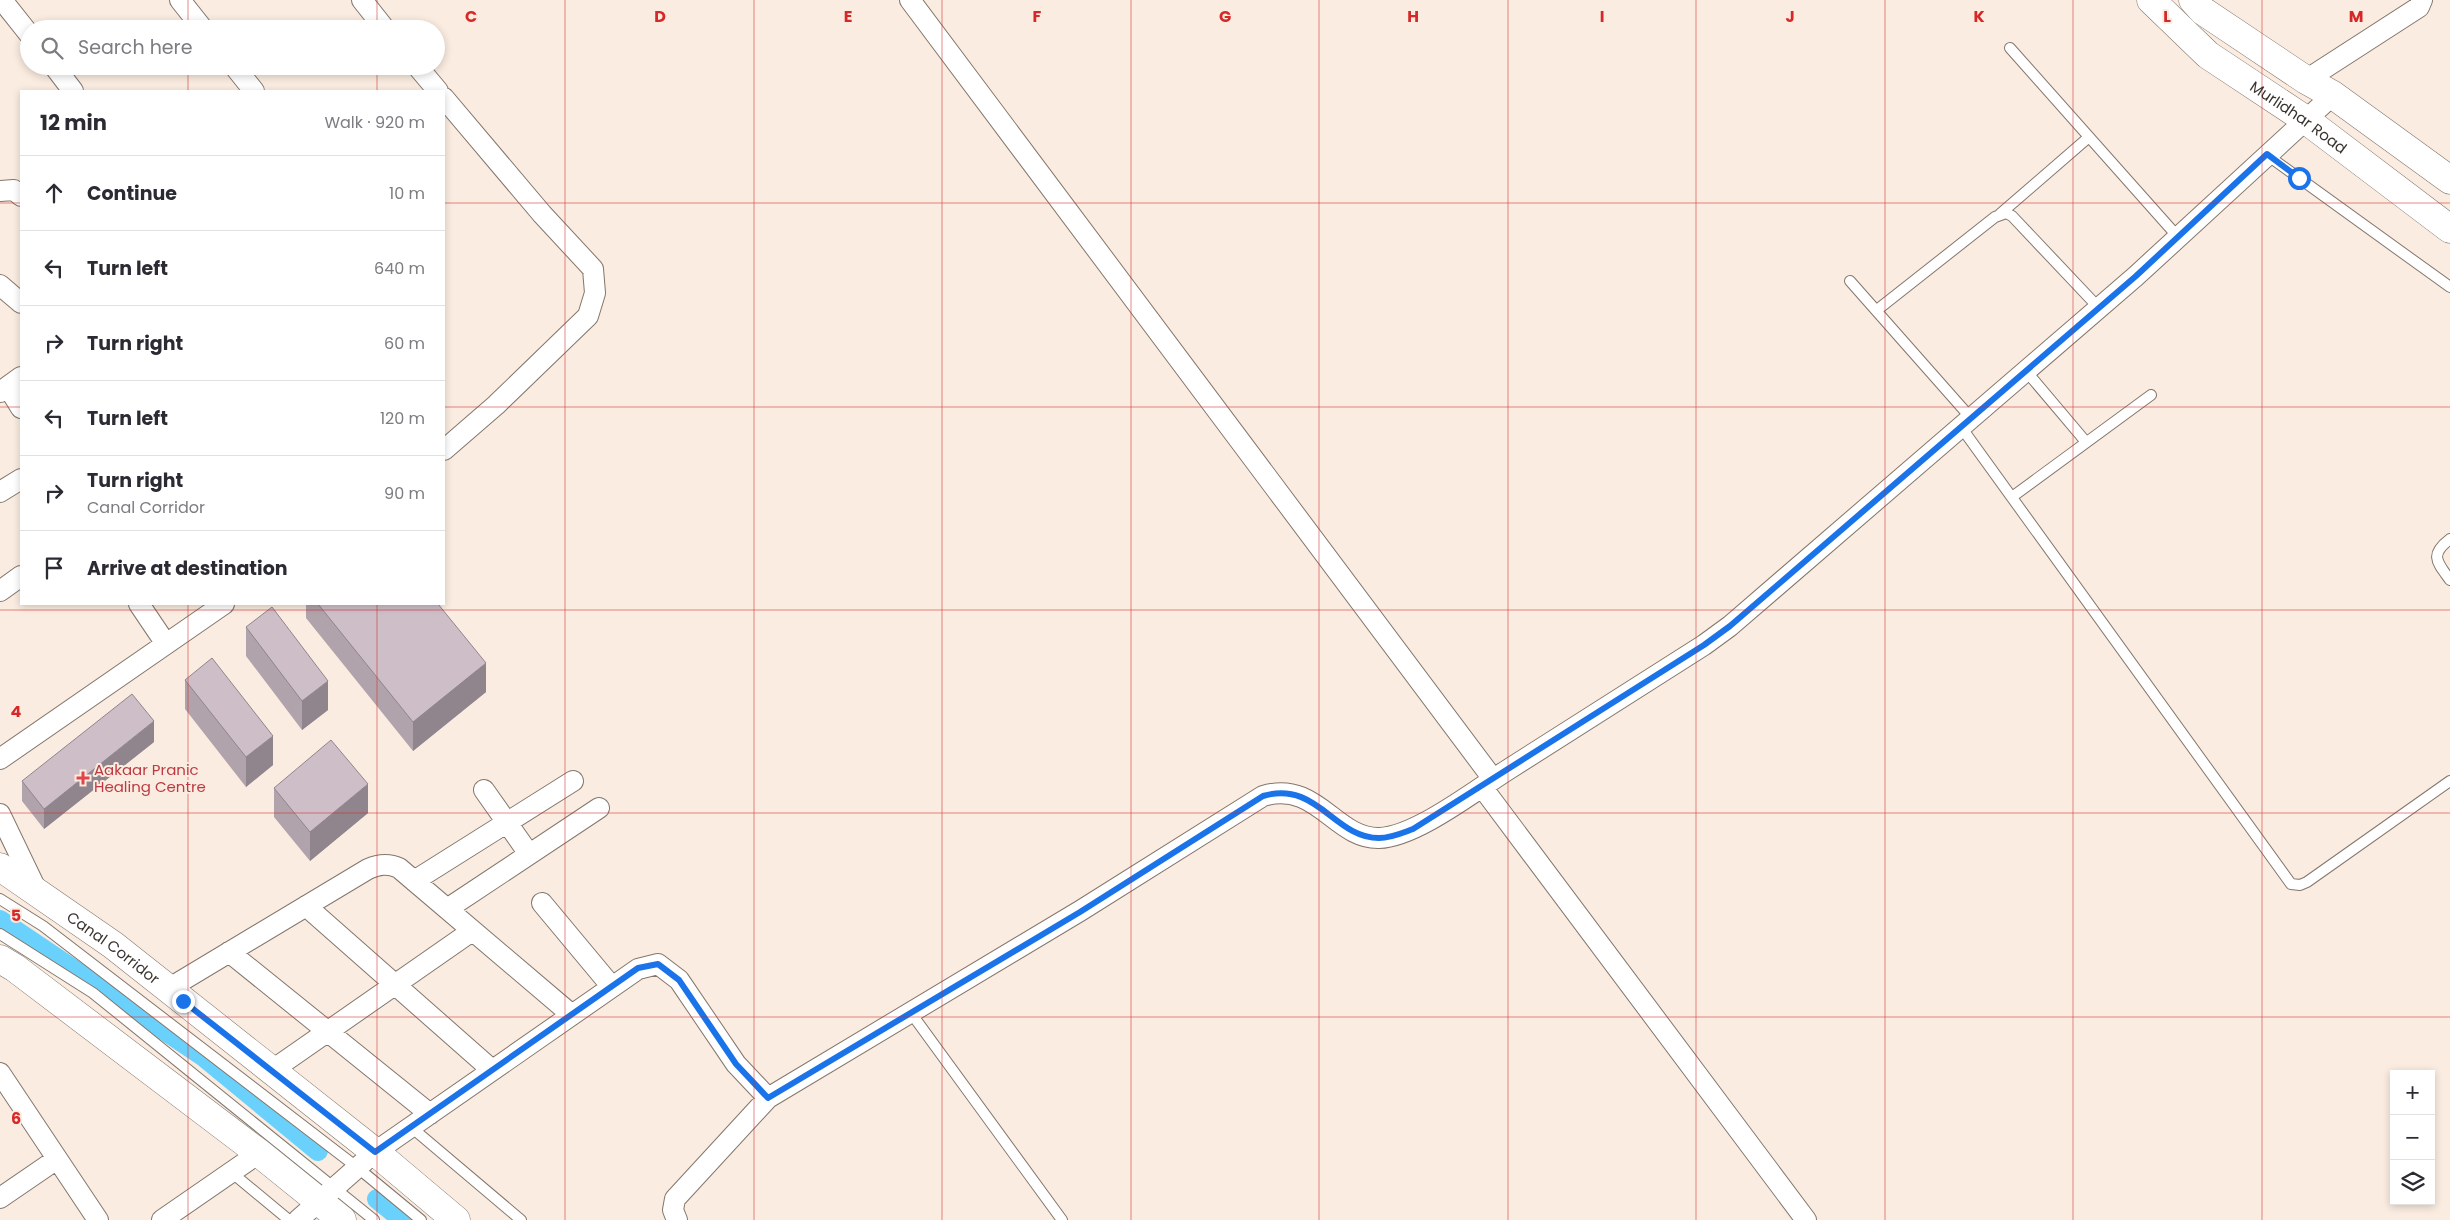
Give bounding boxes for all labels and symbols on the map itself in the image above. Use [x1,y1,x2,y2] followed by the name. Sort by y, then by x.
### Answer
[465,5,477,28] text: C
[654,5,666,28] text: D
[844,5,852,28] text: E
[1033,5,1042,28] text: F
[1219,5,1231,28] text: G
[1407,5,1419,28] text: H
[1600,5,1604,28] text: I
[1785,5,1795,28] text: J
[1973,5,1985,28] text: K
[2163,5,2171,28] text: L
[2349,5,2363,28] text: M
[2246,75,2352,158] street label: Murlidhar Road
[2288,167,2311,190] route start
[11,700,22,723] text: 4
[94,759,206,797] place label: Aakaar Pranic Healing Centre
[76,771,90,785] marker: Aakaar Pranic Healing Centre
[11,904,21,927] text: 5
[63,906,165,989] street label: Canal Corridor
[172,990,195,1013] route end
[11,1107,21,1130] text: 6

